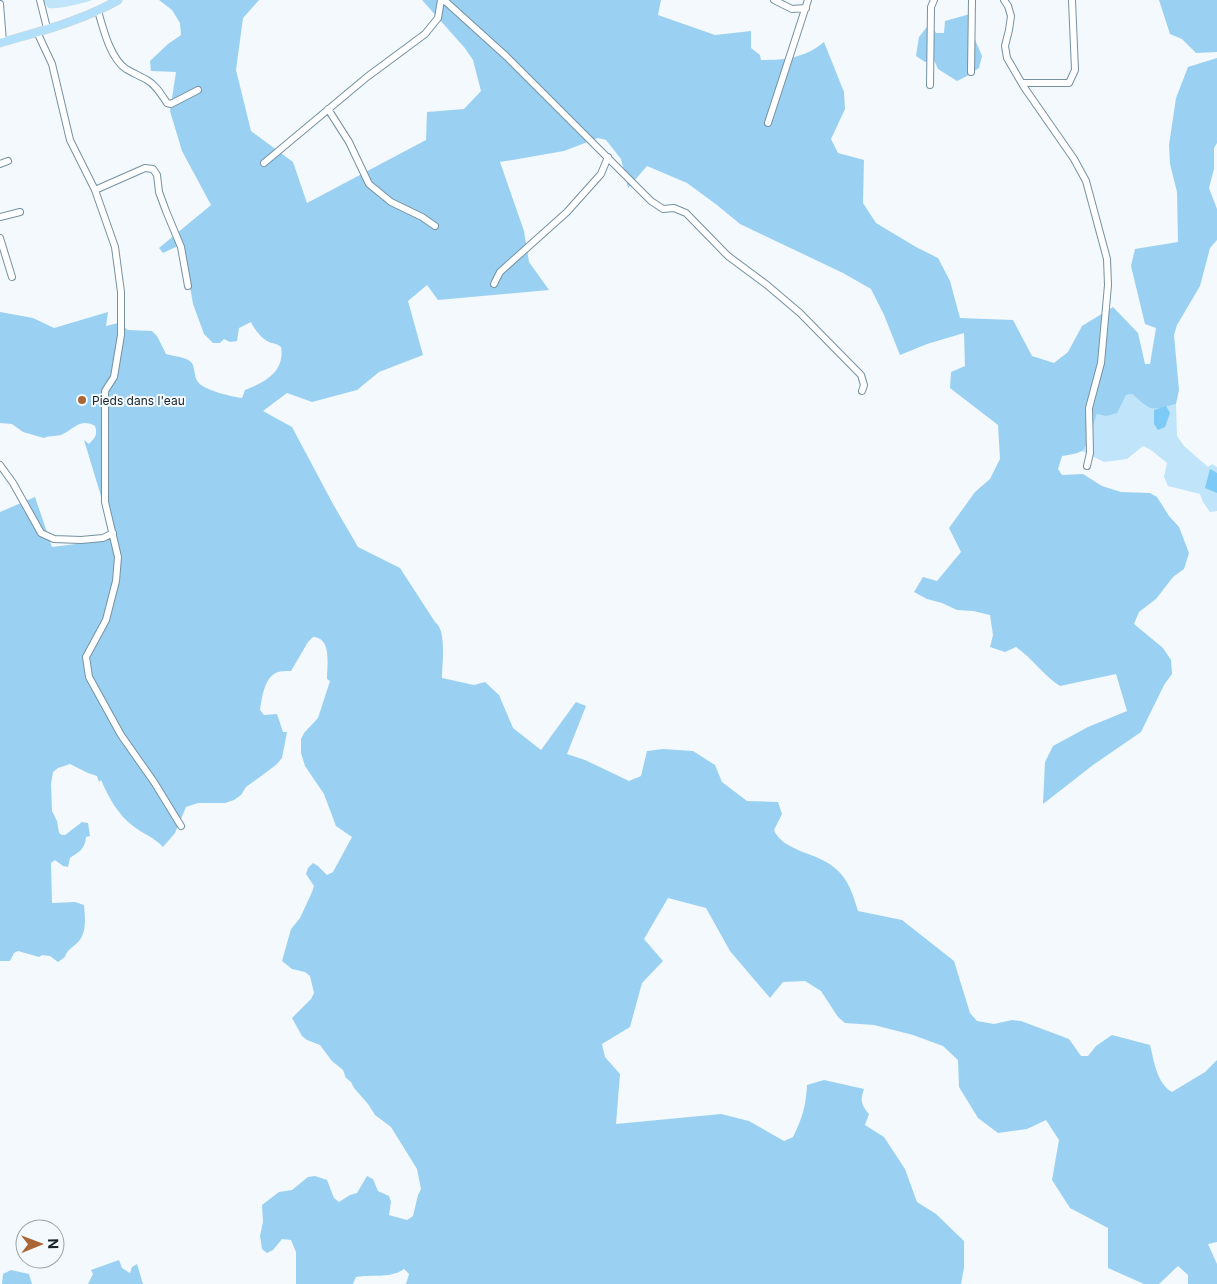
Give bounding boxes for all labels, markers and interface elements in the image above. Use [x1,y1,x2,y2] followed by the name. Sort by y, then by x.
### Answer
[92,393,185,408] place label: Pieds dans l'eau
[76,394,88,406] marker: Pieds dans l'eau
[15,1219,65,1269] north arrow
[45,1238,62,1249] text: N

